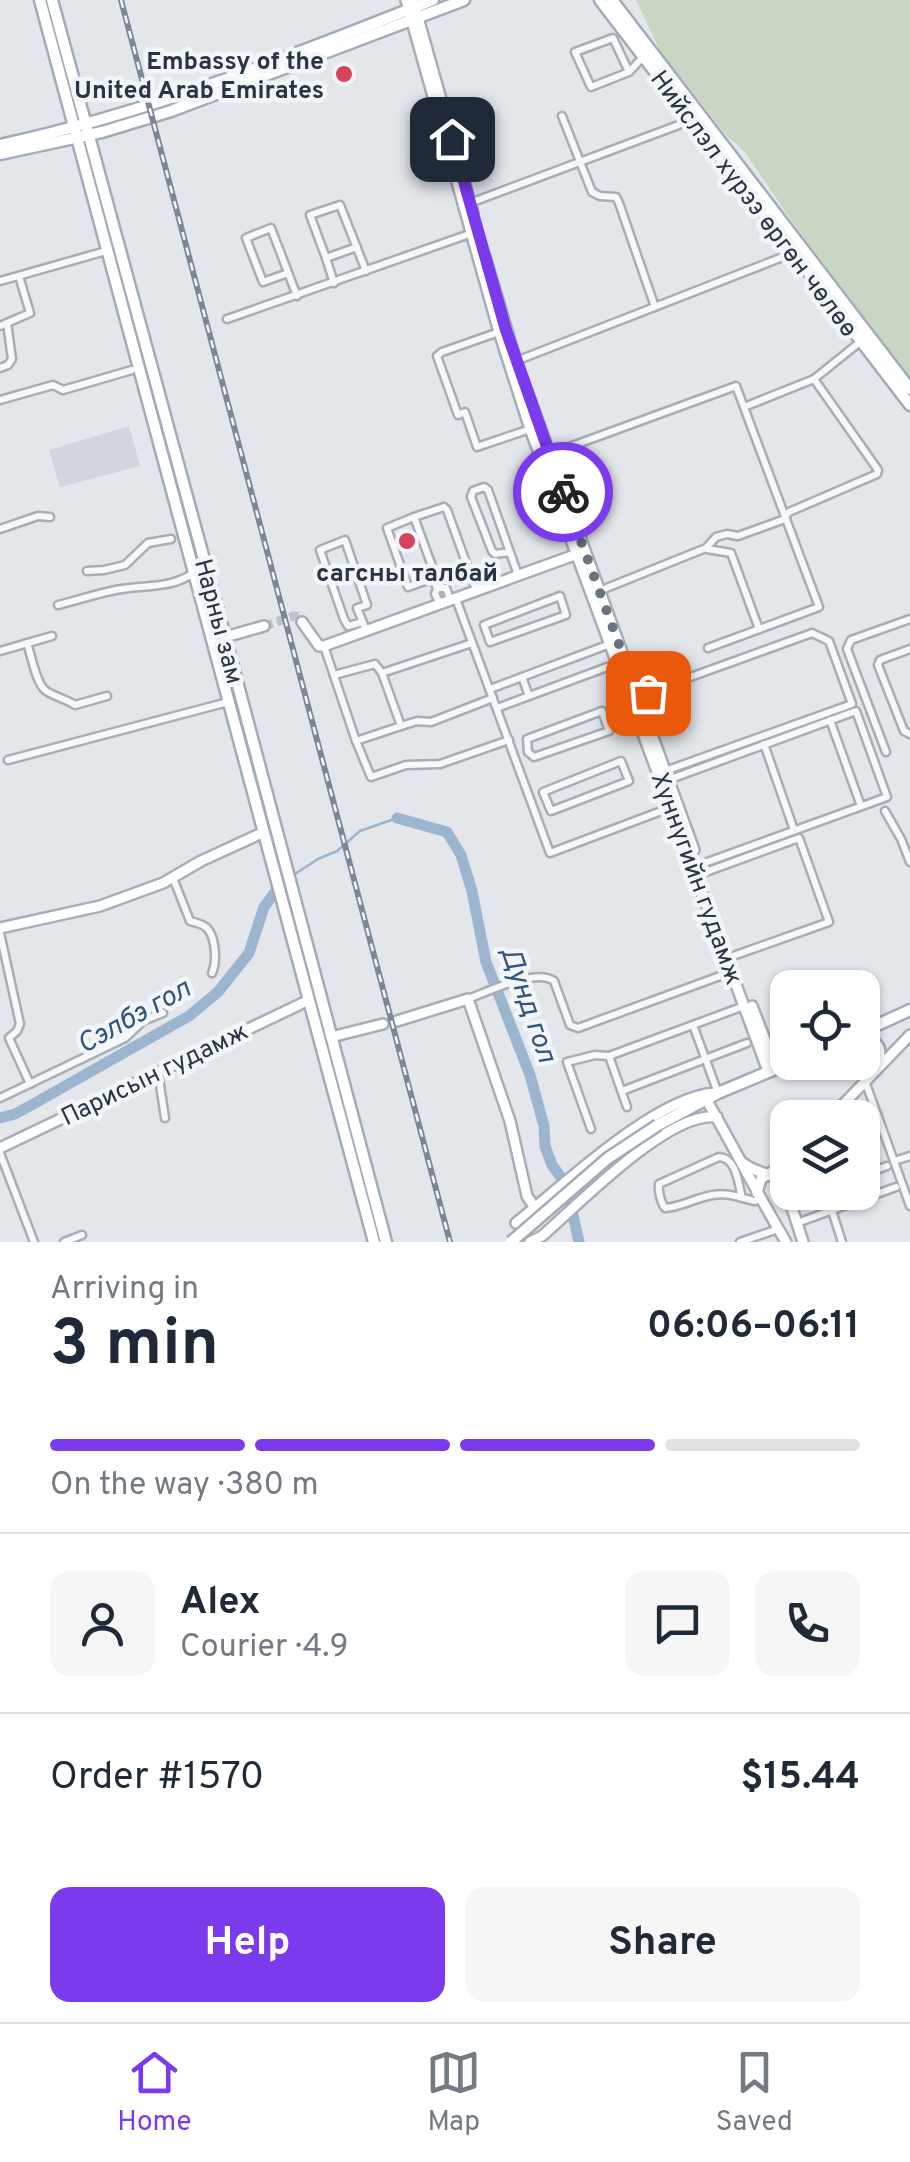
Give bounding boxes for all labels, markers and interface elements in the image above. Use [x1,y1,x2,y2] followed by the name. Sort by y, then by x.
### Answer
[74,47,324,108] place label: Embassy of the United Arab Emirates
[333,63,355,85] marker: Embassy of the United Arab Emirates
[642,65,864,345] street label: Нийслэл хүрээ өргөн чөлөө
[410,97,495,182] pin
[425,112,480,167] icon: home
[513,442,613,542] courier
[536,465,591,520] icon: bike
[396,530,418,552] marker: сагсны талбай
[185,556,249,688] street label: Нарны зам
[316,559,498,591] place label: сагсны талбай
[606,651,691,736] pin
[621,666,676,721] icon: bag
[642,768,748,990] street label: Хүннүгийн гудамж
[491,942,564,1068] water label: Дунд гол
[770,970,880,1210] map controls
[770,970,880,1080] button: locate
[71,971,198,1064] water label: Сэлбэ гол
[57,1017,254,1135] street label: Парисын гудамж
[770,1100,880,1210] button: layers
[50,1270,199,1310] text: Arriving in
[647,1303,860,1352] text: 06:06–06:11
[50,1306,219,1388] text: 3 min
[50,1466,319,1506] text: On the way · 380 m
[50,1571,155,1676] button: person
[625,1571,730,1676] button: chat
[755,1571,860,1676] button: phone
[180,1579,260,1628] text: Alex
[180,1628,349,1668] text: Courier · 4.9
[50,1754,264,1803] text: Order #1570
[741,1754,860,1803] text: $15.44
[50,1887,445,2002] button: Help
[465,1887,860,2002] button: Share
[117,2045,192,2141] tab: Home
[426,2045,481,2141] tab: Map
[716,2045,793,2141] tab: Saved

